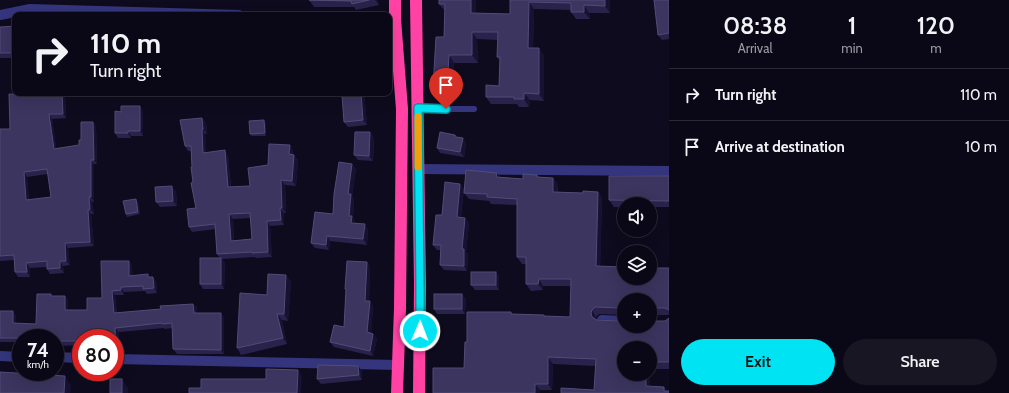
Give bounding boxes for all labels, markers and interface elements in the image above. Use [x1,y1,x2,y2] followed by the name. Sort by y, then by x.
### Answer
[723,11,787,40] text: 08:38
[848,11,856,40] text: 1
[917,11,955,40] text: 120
[90,26,161,60] text: 110 m
[24,28,76,80] icon: right
[738,40,772,56] text: Arrival
[841,40,863,56] text: min
[930,40,942,56] text: m
[90,60,161,82] text: Turn right
[429,68,463,109] pin
[435,74,457,96] icon: arrive
[681,84,703,106] icon: right
[715,86,776,104] text: Turn right
[960,86,997,104] text: 110 m
[681,136,703,158] icon: arrive
[715,138,845,156] text: Arrive at destination
[965,138,997,156] text: 10 m
[617,197,657,381] map controls
[617,197,657,237] button: sound
[617,245,657,285] button: layers
[617,293,657,333] button: +
[399,310,441,352] position arrow
[72,329,124,381] speed limit sign: 80
[27,338,49,362] text: 74
[681,339,835,385] button: Exit
[843,339,997,385] button: Share
[617,341,657,381] button: −
[27,358,49,371] text: km/h

